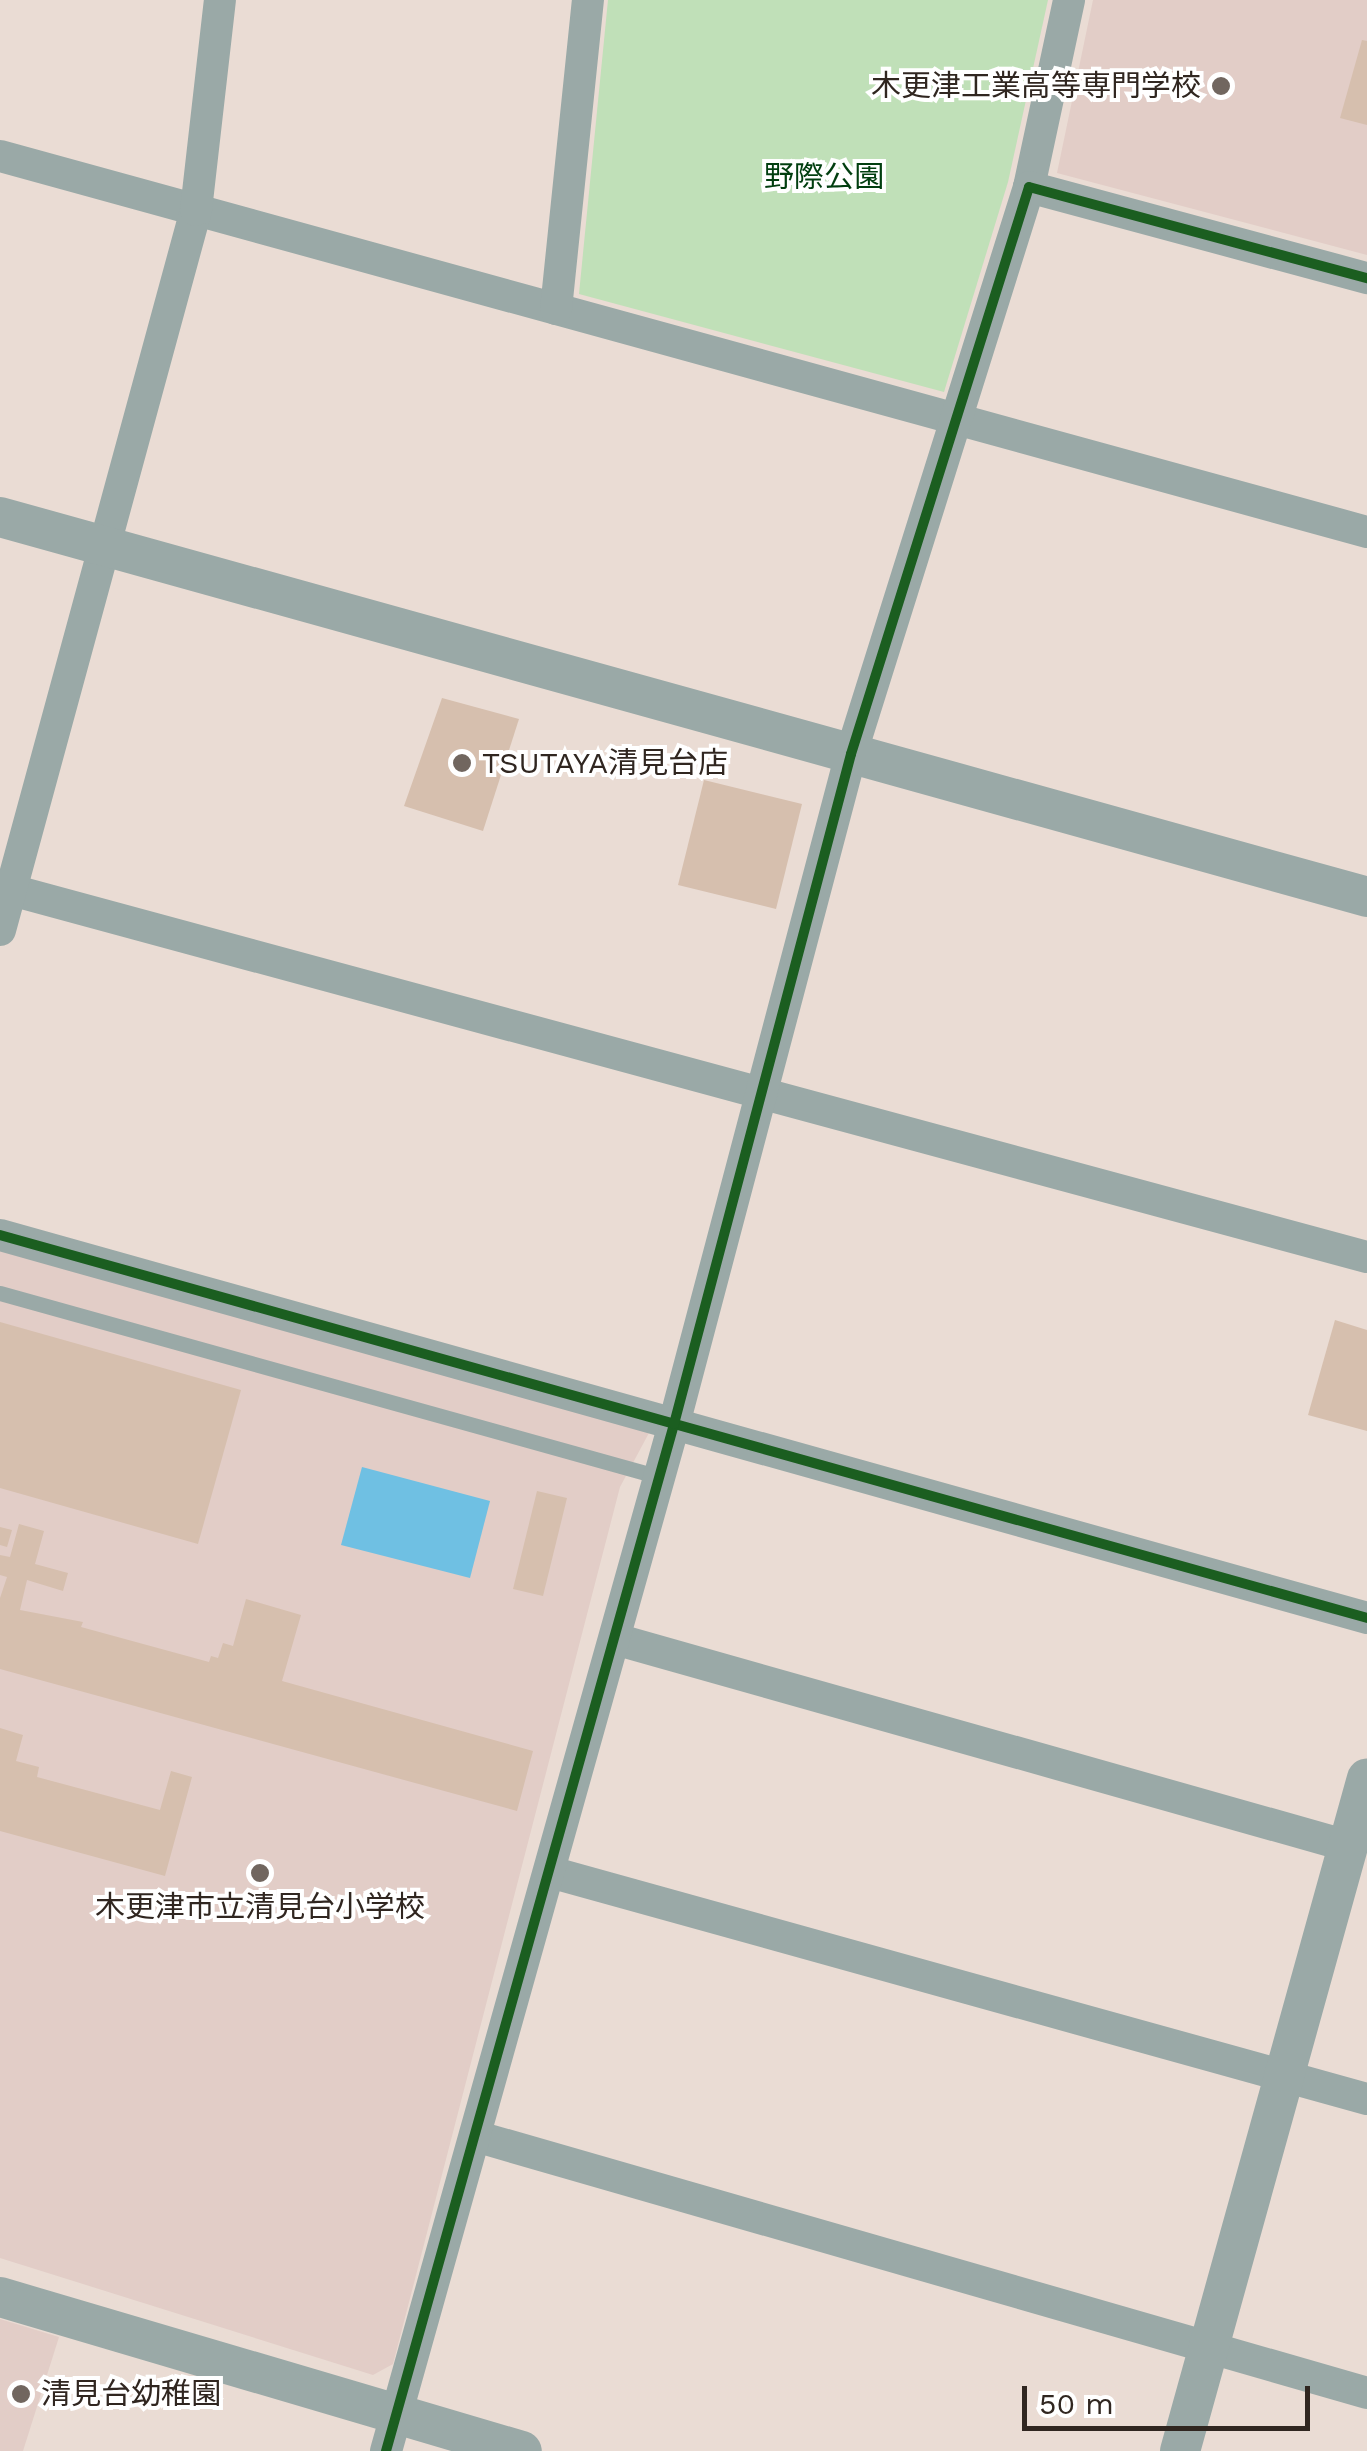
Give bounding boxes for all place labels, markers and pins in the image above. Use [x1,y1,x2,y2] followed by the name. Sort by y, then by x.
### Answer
[871,68,1201,104] place label: 木更津工業高等専門学校
[1210,75,1232,97] marker: 木更津工業高等専門学校
[482,745,728,781] place label: TSUTAYA清見台店
[451,752,473,774] marker: TSUTAYA清見台店
[249,1862,271,1884] marker: 木更津市立清見台小学校
[95,1889,425,1925] place label: 木更津市立清見台小学校
[41,2376,221,2412] place label: 清見台幼稚園
[10,2383,32,2405] marker: 清見台幼稚園

